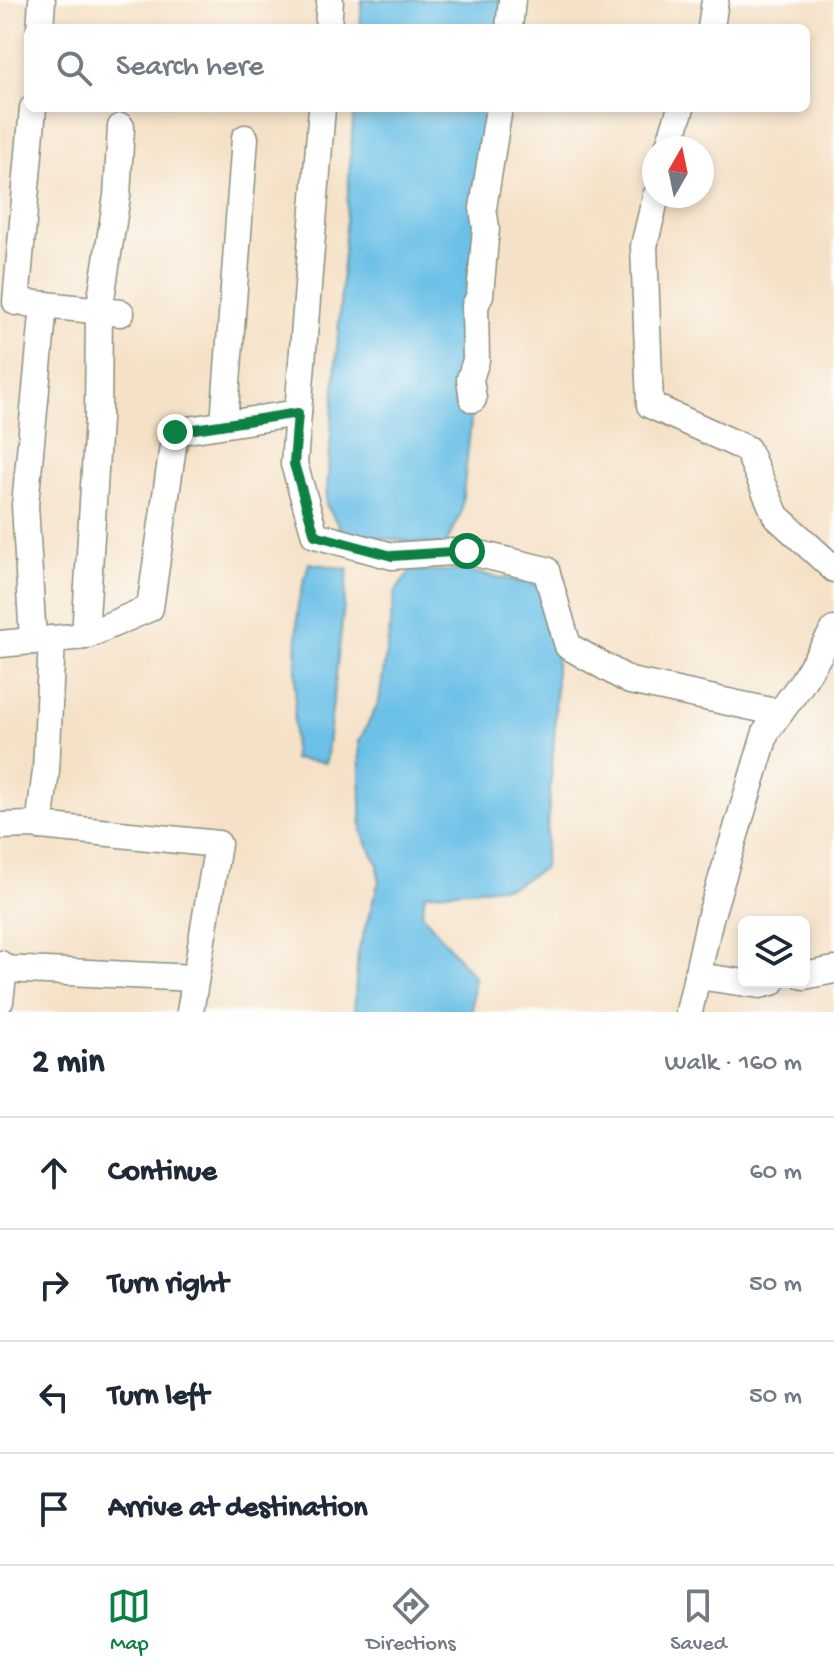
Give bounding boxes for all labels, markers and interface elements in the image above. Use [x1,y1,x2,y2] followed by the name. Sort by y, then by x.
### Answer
[24,24,810,112] search box
[52,46,96,90] icon: search
[116,51,264,86] text: Search here
[642,136,714,208] north arrow
[157,414,193,450] route end
[449,533,485,569] route start
[738,916,810,988] map controls
[738,916,810,988] button: layers
[32,1044,104,1084] text: 2 min
[665,1049,802,1080] text: Walk · 160 m
[32,1151,76,1195] icon: ahead
[108,1156,217,1191] text: Continue
[749,1158,802,1189] text: 60 m
[32,1263,76,1307] icon: right
[108,1268,228,1303] text: Turn right
[749,1270,802,1301] text: 50 m
[32,1375,76,1419] icon: left
[108,1380,209,1415] text: Turn left
[749,1382,802,1413] text: 50 m
[32,1487,76,1531] icon: arrive
[108,1492,368,1527] text: Arrive at destination
[107,1584,151,1658] tab: Map
[366,1584,456,1658] tab: Directions
[670,1584,727,1658] tab: Saved

